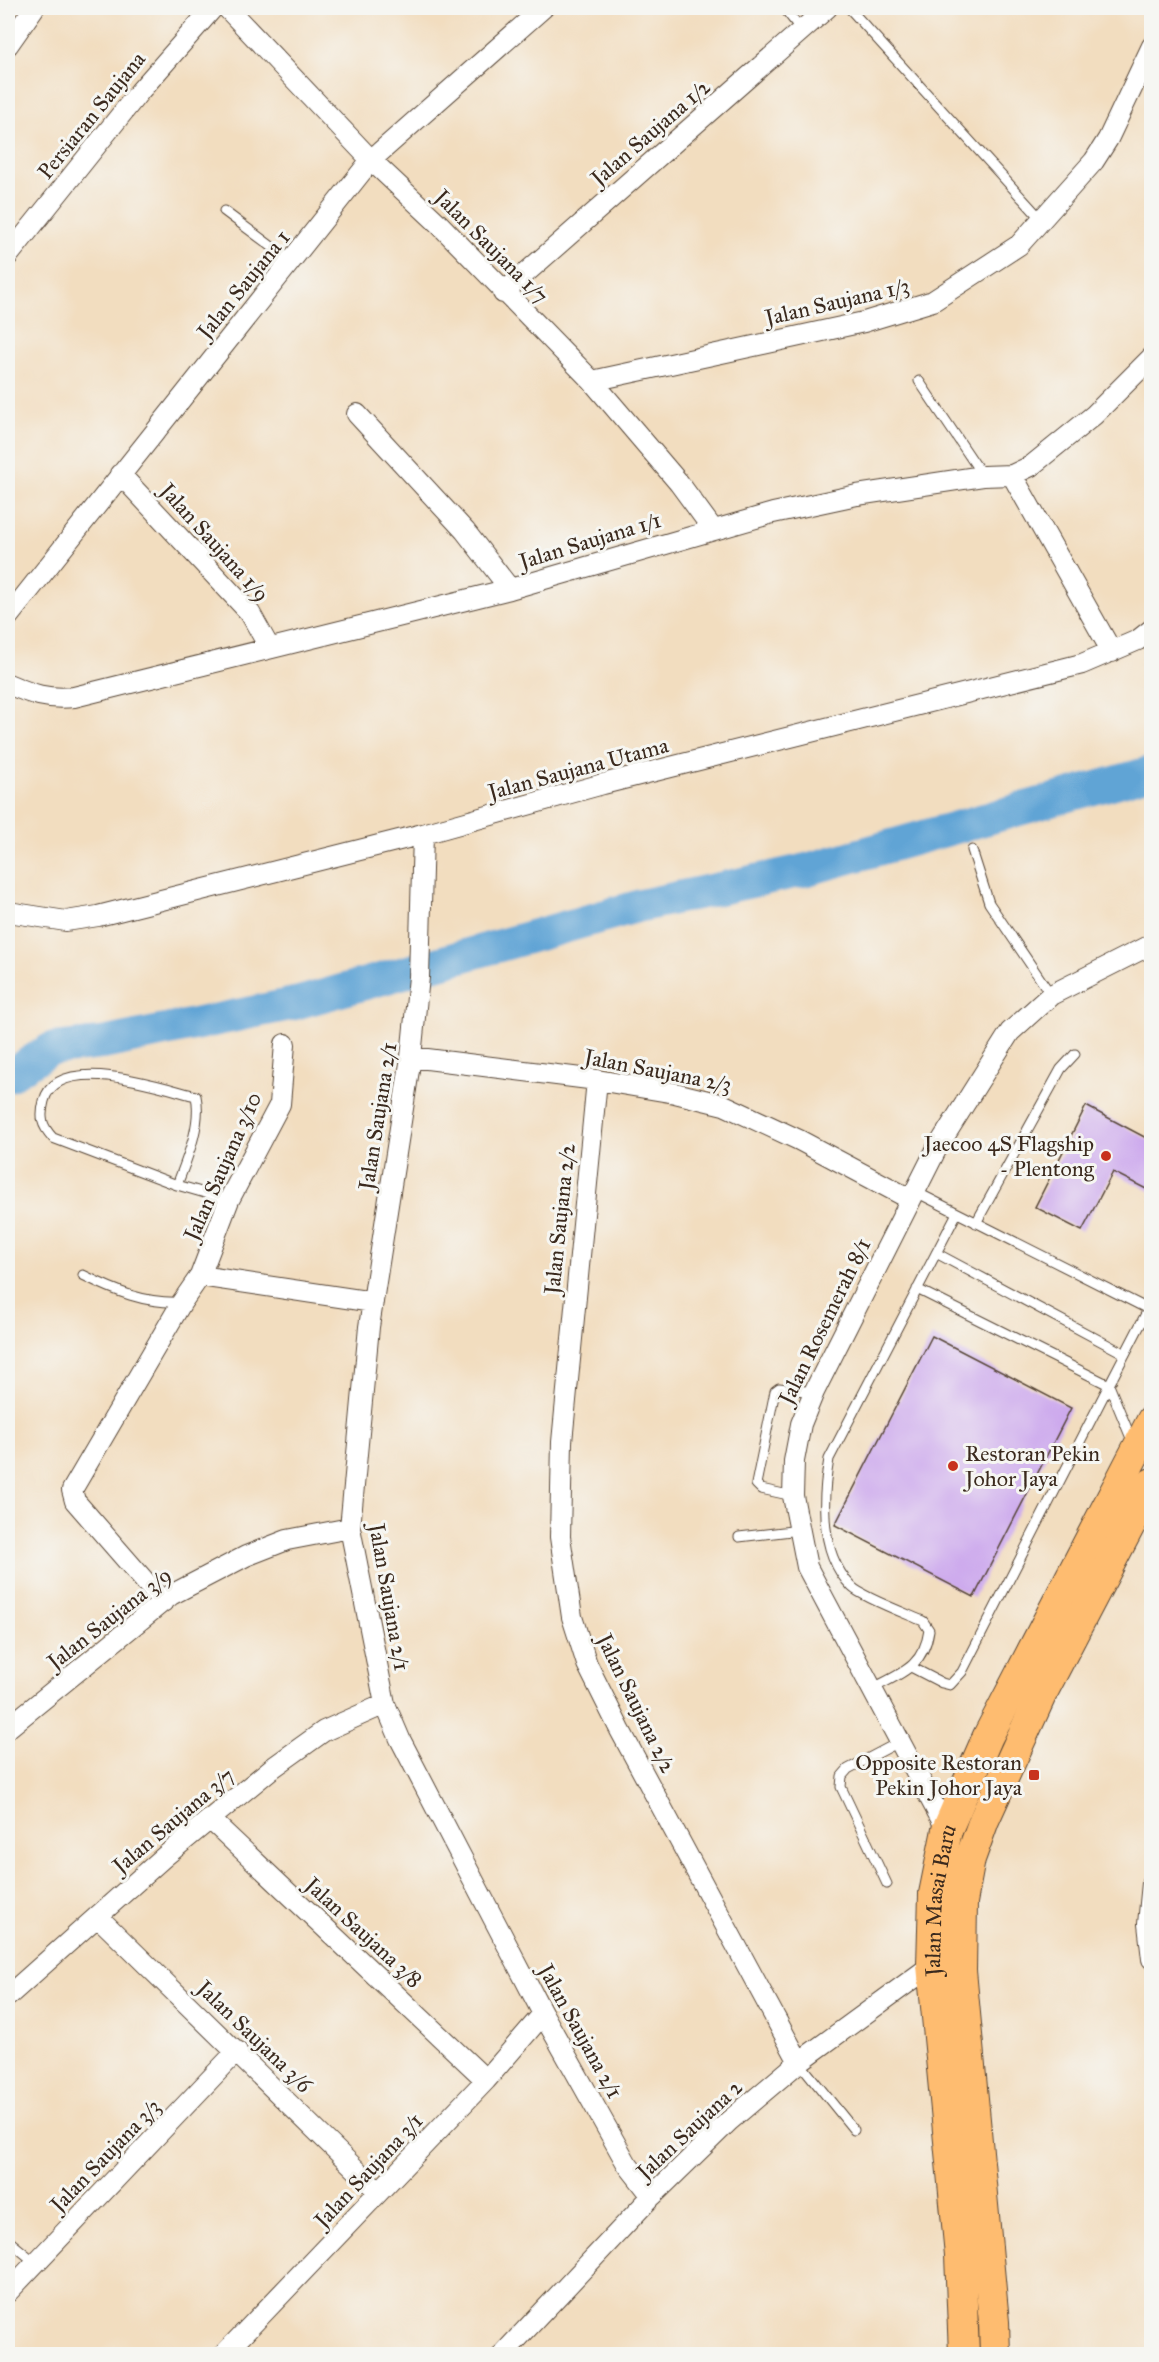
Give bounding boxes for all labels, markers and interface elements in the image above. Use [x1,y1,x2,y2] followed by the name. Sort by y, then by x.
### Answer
[32,45,152,185] street label: Persiaran Saujana
[584,73,716,193] street label: Jalan Saujana 1/2
[428,182,554,309] street label: Jalan Saujana 1/7
[190,224,296,346] street label: Jalan Saujana 1
[760,272,912,332] street label: Jalan Saujana 1/3
[153,476,275,607] street label: Jalan Saujana 1/9
[514,506,664,575] street label: Jalan Saujana 1/1
[483,731,672,806] street label: Jalan Saujana Utama
[352,1040,403,1194] street label: Jalan Saujana 2/1
[580,1043,734,1098] street label: Jalan Saujana 2/3
[177,1088,267,1247] street label: Jalan Saujana 3/10
[922,1130,1095,1182] place label: Jaecoo 4S Flagship - Plentong
[538,1142,581,1298] street label: Jalan Saujana 2/2
[1099,1149,1113,1163] marker: Jaecoo 4S Flagship - Plentong
[772,1234,876,1411] street label: Jalan Rosemerah 8/1
[963,1440,1100,1492] place label: Restoran Pekin Johor Jaya
[946,1459,960,1473] marker: Restoran Pekin Johor Jaya
[363,1519,416,1673] street label: Jalan Saujana 2/1
[40,1561,177,1677] street label: Jalan Saujana 3/9
[590,1627,682,1777] street label: Jalan Saujana 2/2
[855,1749,1023,1801] place label: Opposite Restoran Pekin Johor Jaya
[106,1762,240,1880] street label: Jalan Saujana 3/7
[1027,1768,1041,1782] marker: Opposite Restoran Pekin Johor Jaya
[919,1819,962,1979] street label: Jalan Masai Baru
[298,1870,428,1993] street label: Jalan Saujana 3/8
[532,1958,629,2103] street label: Jalan Saujana 2/1
[190,1973,318,2099] street label: Jalan Saujana 3/6
[629,2073,748,2187] street label: Jalan Saujana 2
[43,2093,166,2219] street label: Jalan Saujana 3/3
[307,2107,428,2235] street label: Jalan Saujana 3/1

